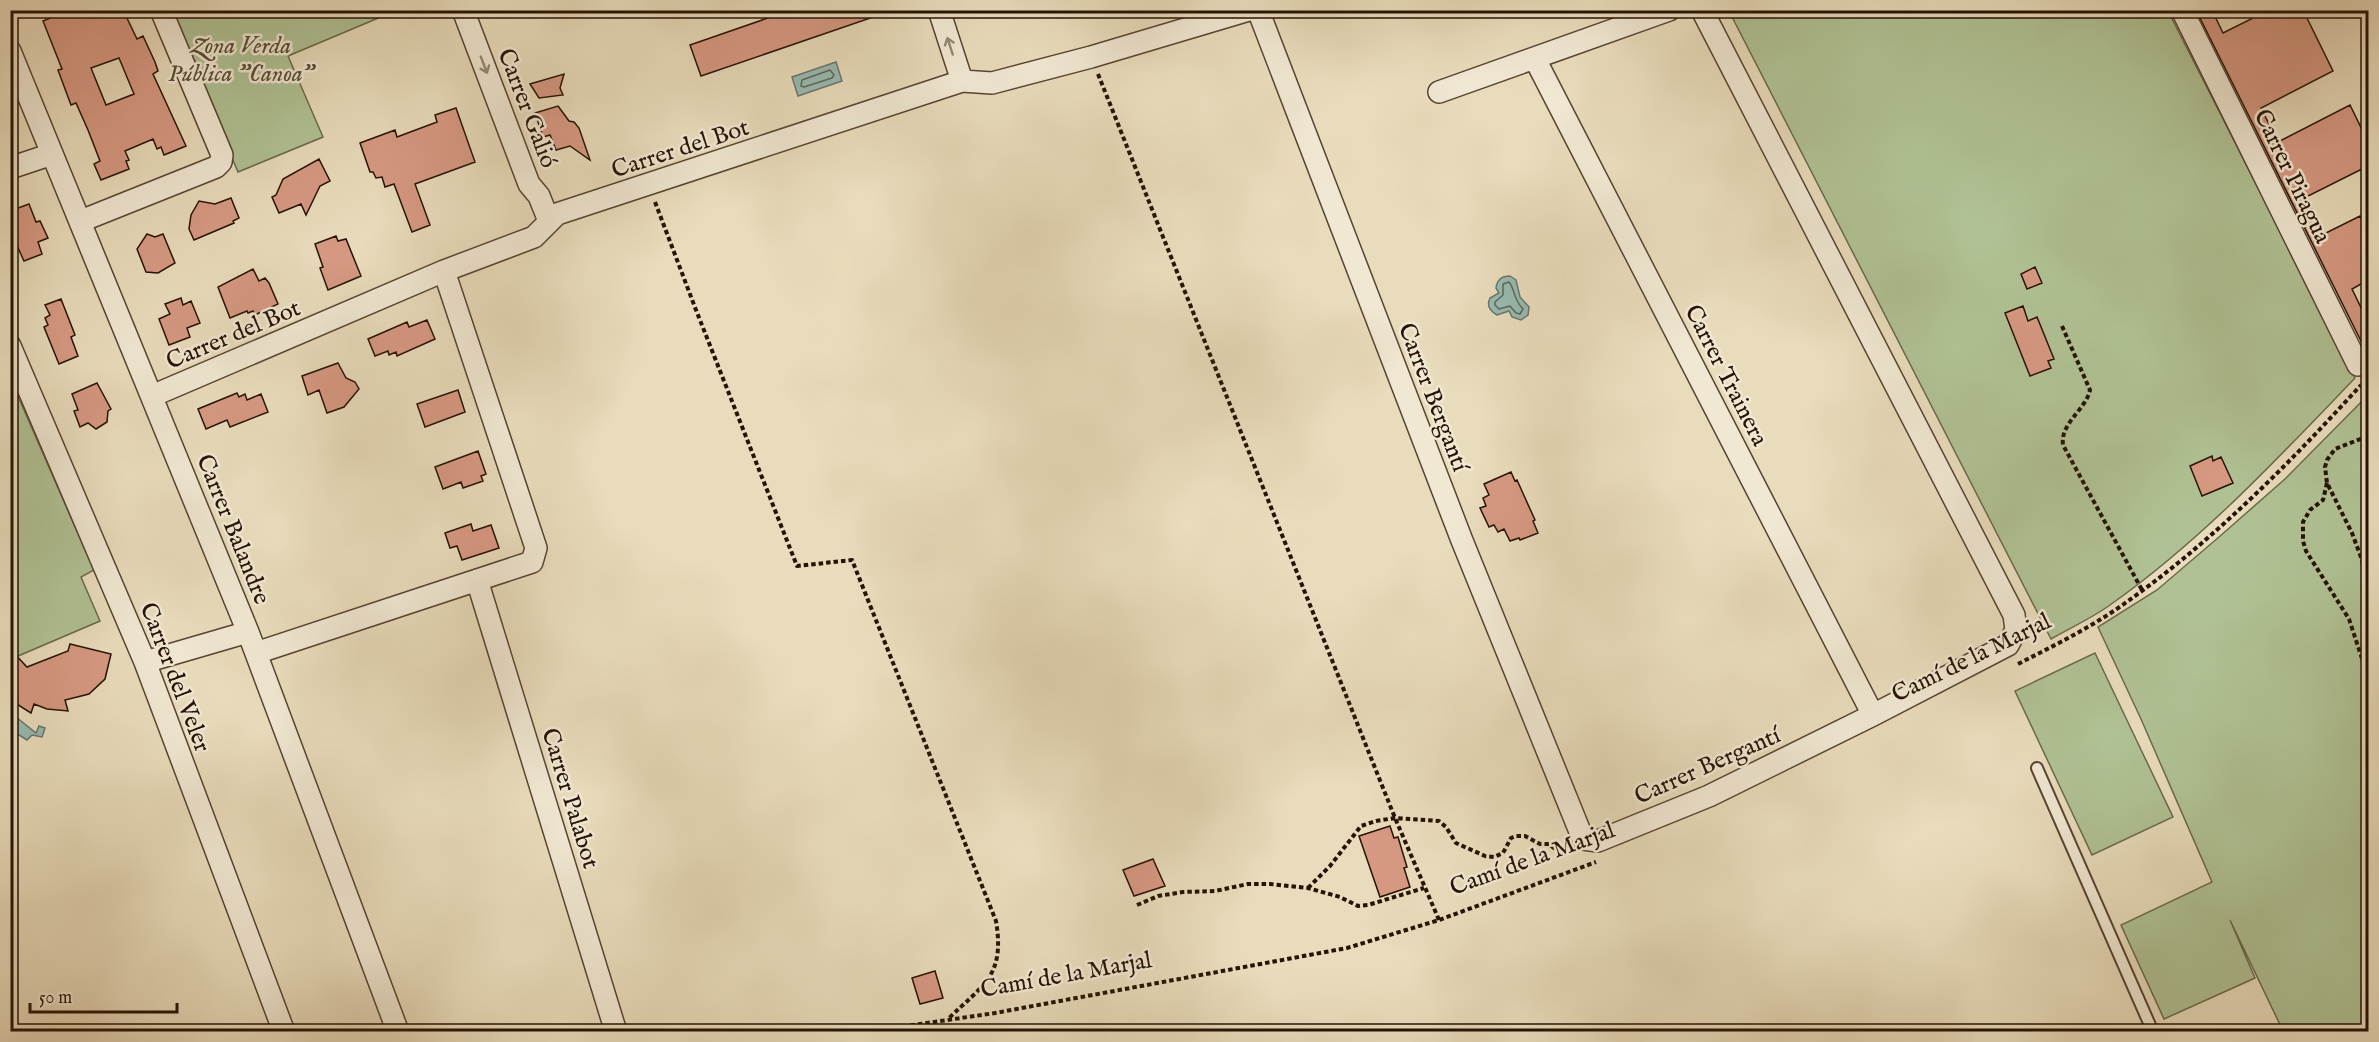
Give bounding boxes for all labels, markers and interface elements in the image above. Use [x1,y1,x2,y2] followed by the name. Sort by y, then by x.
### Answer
[168,31,316,90] park label: Zona Verda Pública "Canoa"
[944,37,955,56] one-way arrow
[490,44,564,173] street label: Carrer Galió
[479,55,490,74] one-way arrow
[2246,104,2338,249] street label: Carrer Piragua
[608,113,753,186] street label: Carrer del Bot
[162,293,305,378] street label: Carrer del Bot
[1677,300,1775,452] street label: Carrer Trainera
[1390,319,1476,478] street label: Carrer Bergantí
[188,450,277,609] street label: Carrer Balandre
[132,598,217,757] street label: Carrer del Veler
[1887,606,2057,710] street label: Camí de la Marjal
[1630,720,1787,812] street label: Carrer Bergantí
[534,724,606,872] street label: Carrer Palabot
[1446,815,1620,904] street label: Camí de la Marjal
[978,945,1155,1006] street label: Camí de la Marjal
[30,976,177,1014] scale bar
[39,987,72,1010] text: 50 m

